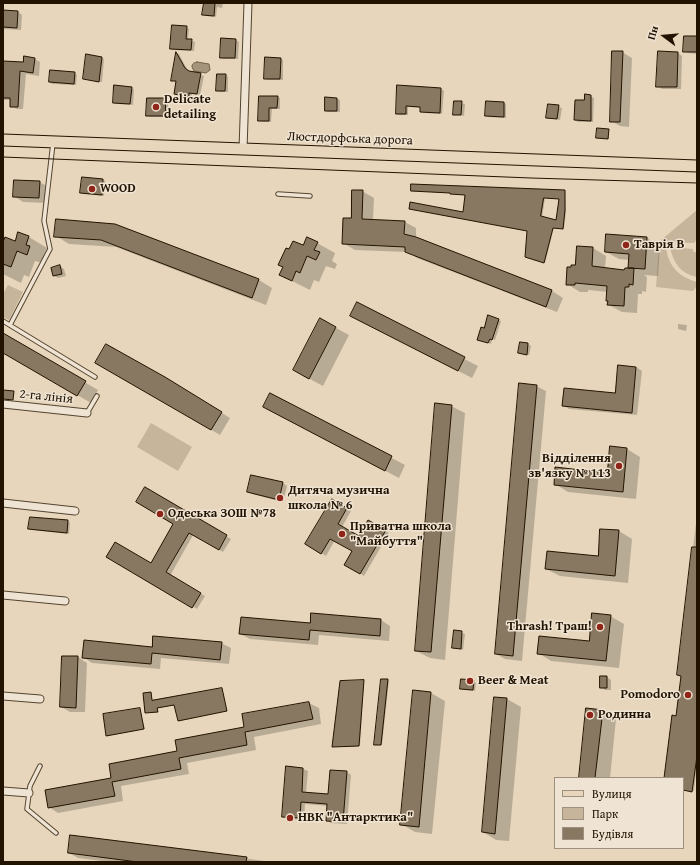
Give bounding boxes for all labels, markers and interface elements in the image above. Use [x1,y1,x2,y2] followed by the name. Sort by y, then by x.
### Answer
[644,16,684,56] north arrow
[643,24,662,42] text: Пн
[164,92,216,123] place label: Delicate detailing
[151,102,161,112] marker: Delicate detailing
[287,129,413,149] street label: Люстдорфська дорога
[100,181,136,197] place label: WOOD
[87,184,97,194] marker: WOOD
[634,237,684,253] place label: Таврія В
[621,240,631,250] marker: Таврія В
[18,386,74,408] street label: 2-га лінія
[528,451,611,482] place label: Відділення зв'язку № 113
[614,461,624,471] marker: Відділення зв'язку № 113
[288,483,390,514] place label: Дитяча музична школа № 6
[275,493,285,503] marker: Дитяча музична школа № 6
[168,506,276,522] place label: Одеська ЗОШ №78
[155,509,165,519] marker: Одеська ЗОШ №78
[350,519,451,550] place label: Приватна школа "Майбуття"
[337,529,347,539] marker: Приватна школа "Майбуття"
[507,619,592,635] place label: Thrash! Траш!
[595,622,605,632] marker: Thrash! Траш!
[478,673,549,689] place label: Beer & Meat
[465,676,475,686] marker: Beer & Meat
[620,687,680,703] place label: Pomodoro
[683,690,693,700] marker: Pomodoro
[598,707,651,723] place label: Родинна
[585,710,595,720] marker: Родинна
[554,777,684,849] legend
[592,785,632,802] text: Вулиця
[592,805,618,822] text: Парк
[298,810,413,826] place label: НВК "Антарктика"
[285,813,295,823] marker: НВК "Антарктика"
[592,825,633,842] text: Будівля

